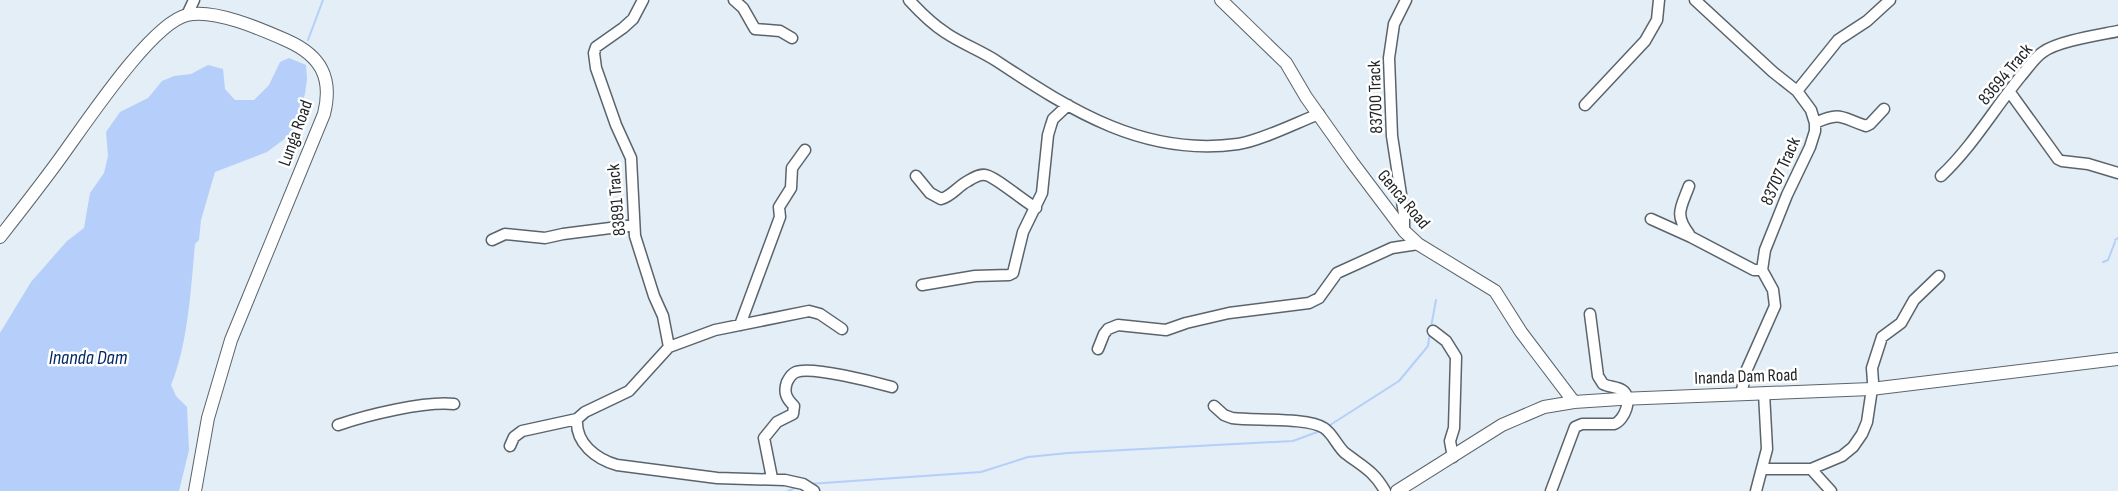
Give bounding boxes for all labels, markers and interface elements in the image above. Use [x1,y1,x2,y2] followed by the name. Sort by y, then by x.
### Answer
[1974,39,2037,109] street label: 83694 Track
[1364,60,1387,134] street label: 83700 Track
[274,97,317,169] street label: Lunga Road
[1756,134,1805,209] street label: 83707 Track
[603,163,630,237] street label: 83891 Track
[1373,165,1434,233] street label: Genca Road
[49,346,128,370] water label: Inanda Dam
[1694,364,1798,389] street label: Inanda Dam Road

